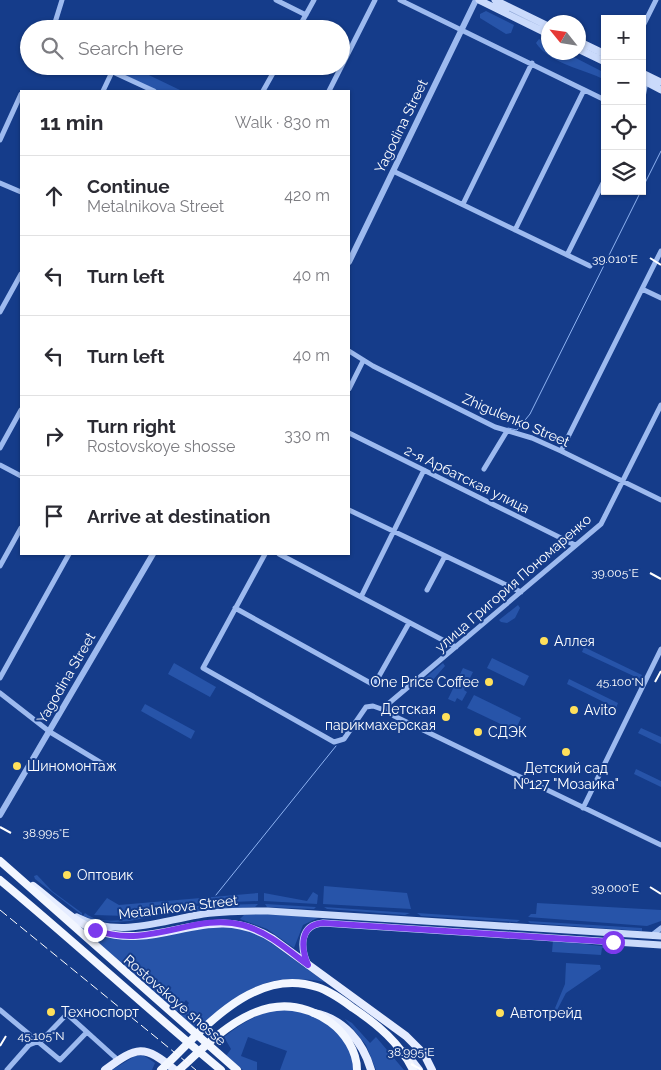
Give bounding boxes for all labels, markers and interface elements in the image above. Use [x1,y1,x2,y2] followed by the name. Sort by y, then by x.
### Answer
[541,15,586,60] north arrow
[601,15,646,195] map controls
[601,15,646,60] button: +
[20,20,350,75] search box
[38,34,66,62] icon: search
[78,37,184,59] text: Search here
[601,60,646,105] button: −
[371,76,431,176] street label: Yagodina Street
[601,105,646,150] button: locate
[40,110,103,135] text: 11 min
[235,113,330,132] text: Walk · 830 m
[601,150,646,195] button: layers
[87,175,170,197] text: Continue
[40,182,68,210] icon: ahead
[284,186,330,205] text: 420 m
[87,197,224,216] text: Metalnikova Street
[592,252,638,266] text: 39.010°E
[40,262,68,290] icon: left
[87,265,164,287] text: Turn left
[293,266,330,285] text: 40 m
[40,342,68,370] icon: left
[87,345,164,367] text: Turn left
[293,346,330,365] text: 40 m
[460,390,572,450] street label: Zhigulenko Street
[87,415,176,437] text: Turn right
[40,422,68,450] icon: right
[284,426,330,445] text: 330 m
[87,437,235,456] text: Rostovskoye shosse
[402,442,532,516] street label: 2-я Арбатская улица
[40,502,68,530] icon: arrive
[87,505,271,527] text: Arrive at destination
[432,511,594,655] street label: улица Григория Пономаренко
[591,566,639,580] text: 39.005°E
[33,629,99,726] street label: Yagodina Street
[554,633,595,649] place label: Аллея
[538,635,550,647] marker: Аллея
[370,674,479,690] place label: One Price Coffee
[596,675,644,689] text: 45.100°N
[483,676,495,688] marker: One Price Coffee
[325,701,436,733] place label: Детская парикмахерская
[584,702,616,718] place label: Avito
[568,704,580,716] marker: Avito
[440,711,452,723] marker: Детская парикмахерская
[488,724,527,740] place label: СДЭК
[472,726,484,738] marker: СДЭК
[560,746,572,758] marker: Детский сад №127 "Мозаика"
[27,758,117,774] place label: Шиномонтаж
[11,760,23,772] marker: Шиномонтаж
[513,760,619,792] place label: Детский сад №127 "Мозаика"
[23,826,69,840] text: 38.995°E
[77,867,134,883] place label: Оптовик
[61,869,73,881] marker: Оптовик
[591,881,639,895] text: 39.000°E
[117,892,239,922] street label: Metalnikova Street
[84,919,107,942] route end
[602,931,625,954] route start
[121,951,229,1049] street label: Rostovskoye shosse
[61,1004,139,1020] place label: Техноспорт
[510,1005,582,1021] place label: Автотрейд
[45,1006,57,1018] marker: Техноспорт
[494,1007,506,1019] marker: Автотрейд
[18,1029,64,1043] text: 45.105°N
[388,1045,434,1059] text: 38.995°E

